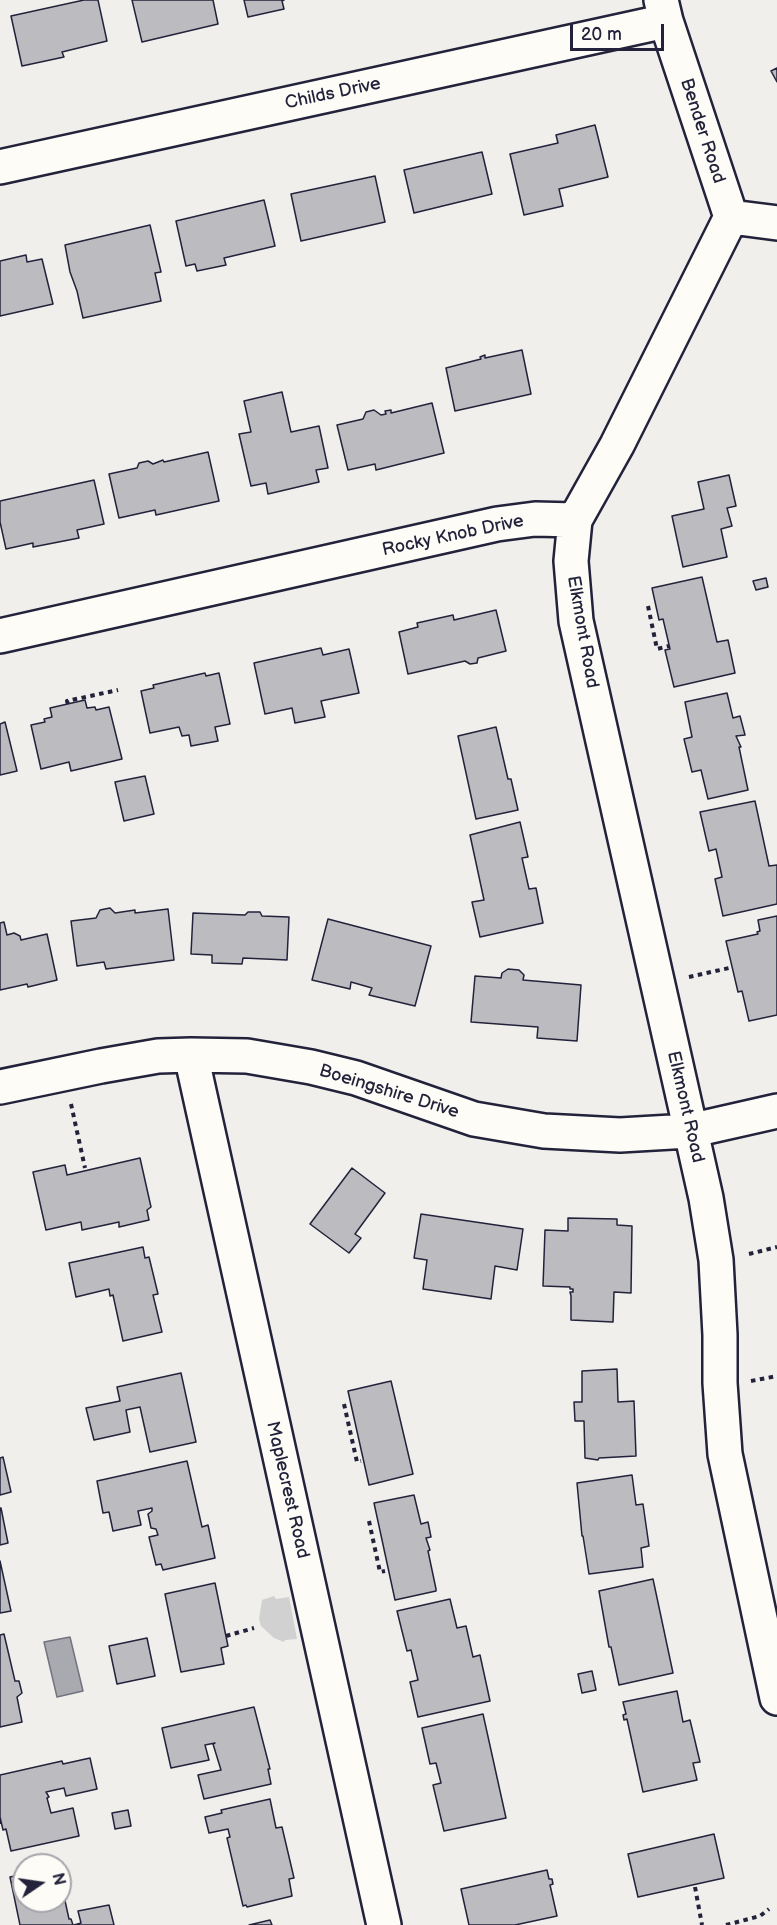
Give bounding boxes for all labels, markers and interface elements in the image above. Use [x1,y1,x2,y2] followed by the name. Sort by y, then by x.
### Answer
[573,12,668,50] scale bar
[581,24,622,45] text: 20 m
[283,73,383,115] street label: Childs Drive
[675,76,729,186] street label: Bender Road
[380,510,526,562] street label: Rocky Knob Drive
[561,574,603,690] street label: Elkmont Road
[662,1049,708,1165] street label: Elkmont Road
[316,1060,462,1124] street label: Boeingshire Drive
[261,1419,313,1561] street label: Maplecrest Road
[12,1853,72,1913] north arrow
[47,1871,69,1887] text: N

